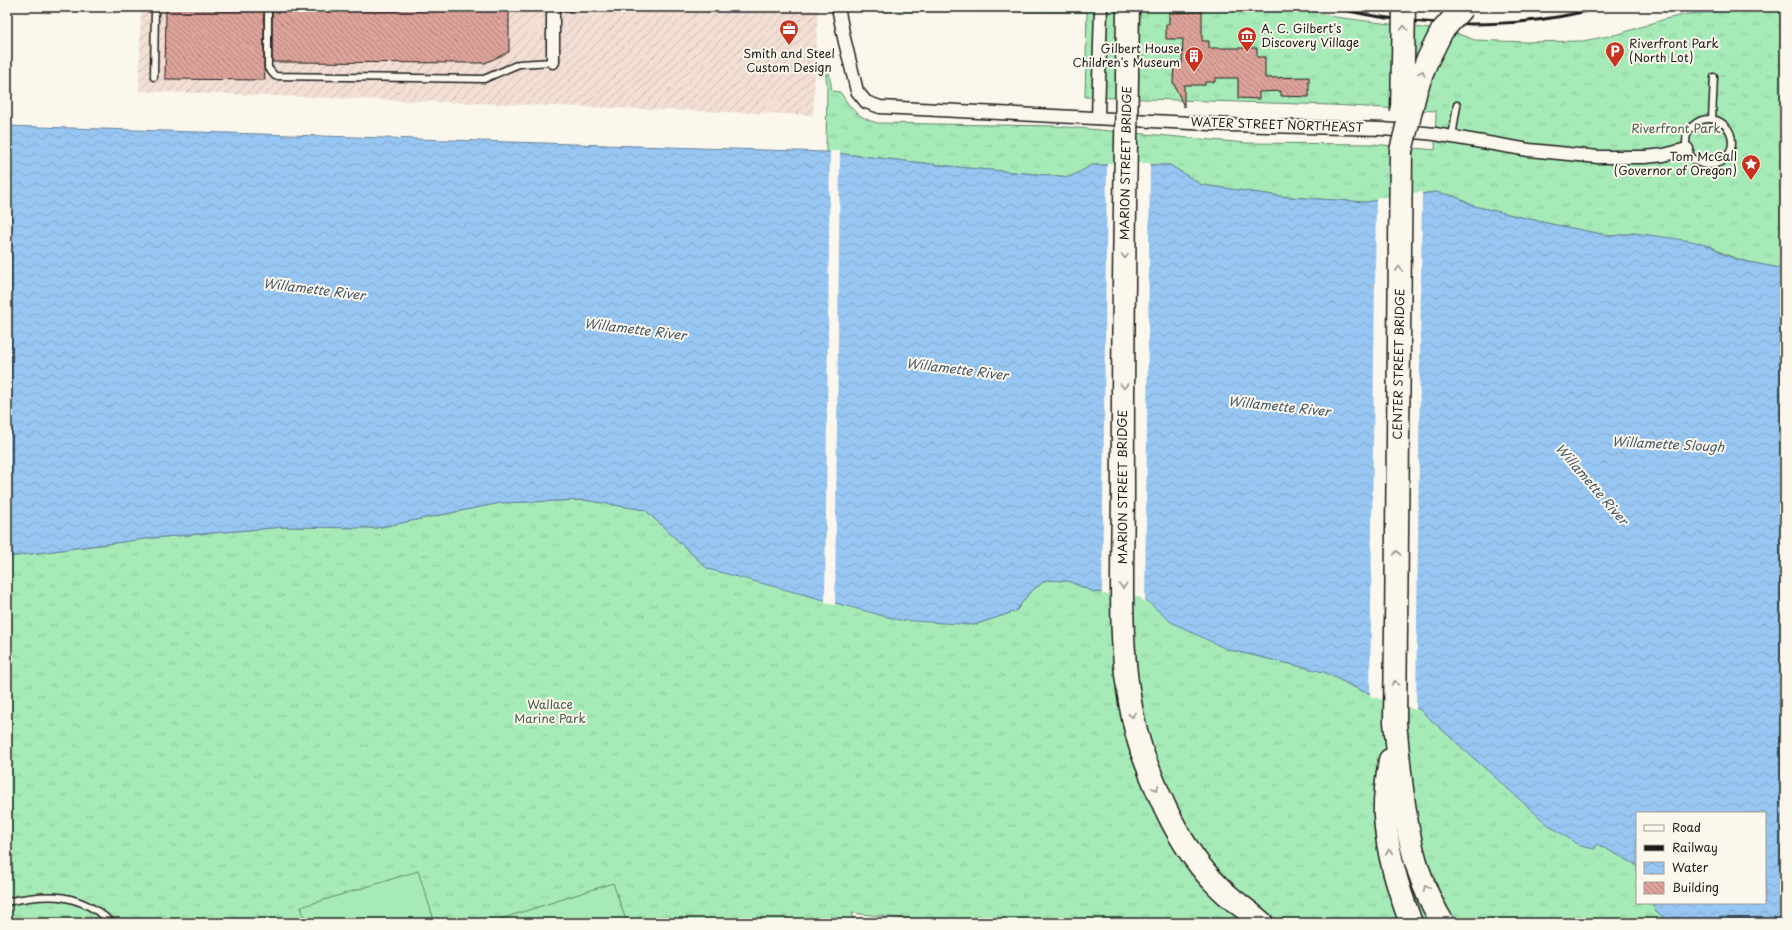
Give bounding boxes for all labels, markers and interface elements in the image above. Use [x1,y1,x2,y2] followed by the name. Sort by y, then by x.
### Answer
[778,18,800,46] office icon: Smith and Steel Custom Design
[1261,19,1359,51] place label: A. C. Gilbert's Discovery Village
[1236,25,1258,53] museum icon: A. C. Gilbert's Discovery Village
[1400,25,1408,31] one-way arrow
[1629,34,1719,66] place label: Riverfront Park (North Lot)
[1072,39,1180,71] place label: Gilbert House Children's Museum
[1604,40,1626,68] parking icon: Riverfront Park (North Lot)
[743,44,835,76] place label: Smith and Steel Custom Design
[1183,45,1205,73] building icon: Gilbert House Children's Museum
[1418,70,1426,77] one-way arrow
[1115,85,1135,240] street label: MARION STREET BRIDGE
[1190,112,1365,136] street label: WATER STREET NORTHEAST
[1631,119,1721,137] park label: Riverfront Park
[1614,147,1737,179] place label: Tom McCall (Governor of Oregon)
[1740,153,1762,181] place icon: Tom McCall (Governor of Oregon)
[1121,253,1129,259] one-way arrow
[1395,266,1404,272] one-way arrow
[262,273,368,304] water label: Willamette River
[1388,288,1408,440] street label: CENTER STREET BRIDGE
[583,313,689,344] water label: Willamette River
[905,353,1011,384] water label: Willamette River
[1119,383,1128,389] one-way arrow
[1227,391,1333,421] water label: Willamette River
[1113,410,1131,564] street label: MARION STREET BRIDGE
[1611,431,1725,456] water label: Willamette Slough
[1552,439,1635,530] water label: Willamette River
[1393,550,1401,556] one-way arrow
[1119,583,1127,589] one-way arrow
[1391,680,1399,686] one-way arrow
[514,695,586,727] park label: Wallace Marine Park
[1128,712,1136,719] one-way arrow
[1151,784,1159,791] one-way arrow
[1636,812,1766,904] legend
[1672,818,1701,836] text: Road
[1672,838,1718,856] text: Railway
[1386,849,1394,856] one-way arrow
[1672,858,1709,876] text: Water
[1672,878,1719,896] text: Building
[1423,885,1431,892] one-way arrow

